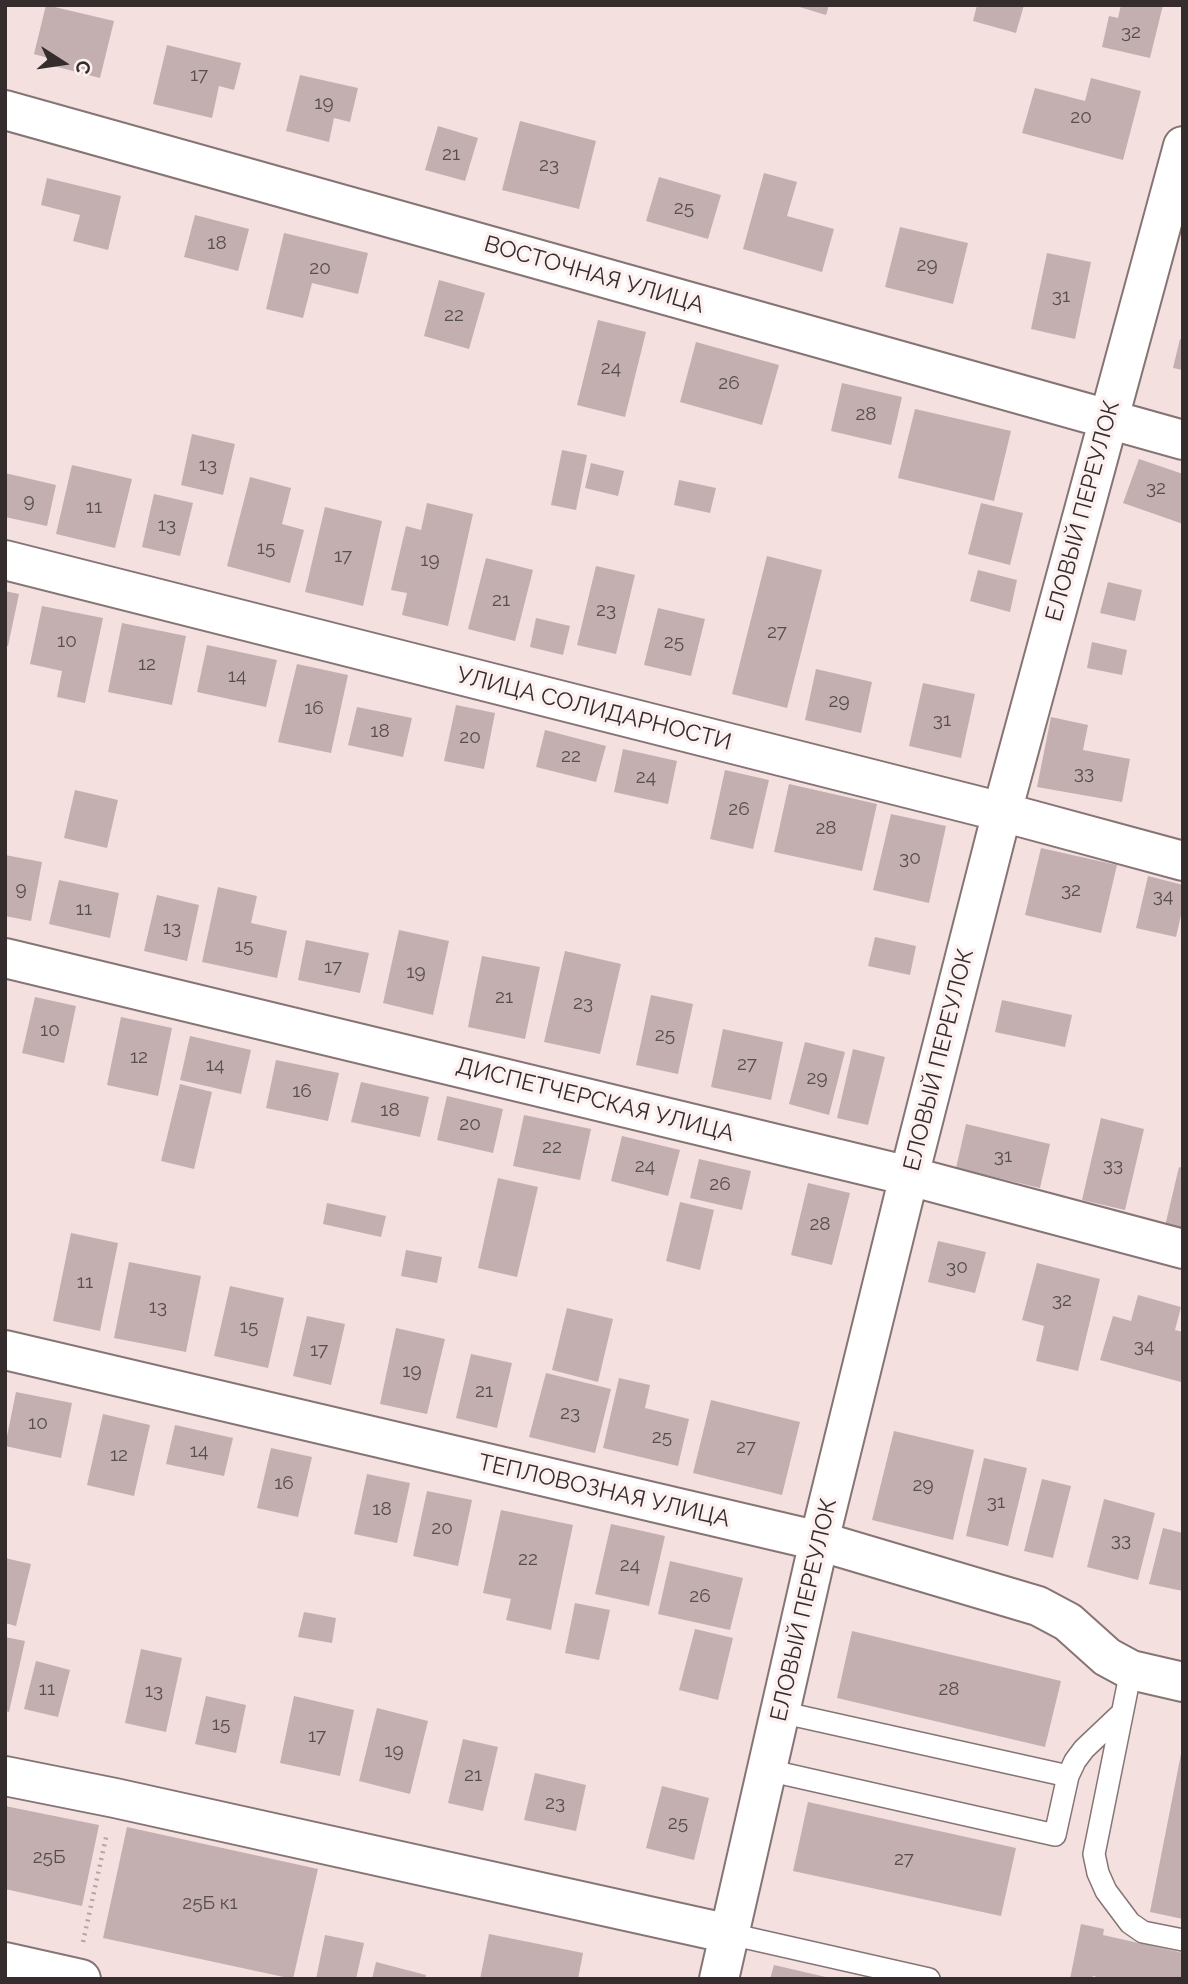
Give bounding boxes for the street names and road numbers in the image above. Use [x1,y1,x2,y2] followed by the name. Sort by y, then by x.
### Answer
[481,230,707,320] street label: ВОСТОЧНАЯ УЛИЦА
[1040,397,1126,625] street label: ЕЛОВЫЙ ПЕРЕУЛОК
[454,661,734,757] street label: УЛИЦА СОЛИДАРНОСТИ
[898,946,980,1174] street label: ЕЛОВЫЙ ПЕРЕУЛОК
[453,1052,737,1148] street label: ДИСПЕТЧЕРСКАЯ УЛИЦА
[475,1449,733,1533] street label: ТЕПЛОВОЗНАЯ УЛИЦА
[765,1496,843,1724] street label: ЕЛОВЫЙ ПЕРЕУЛОК

